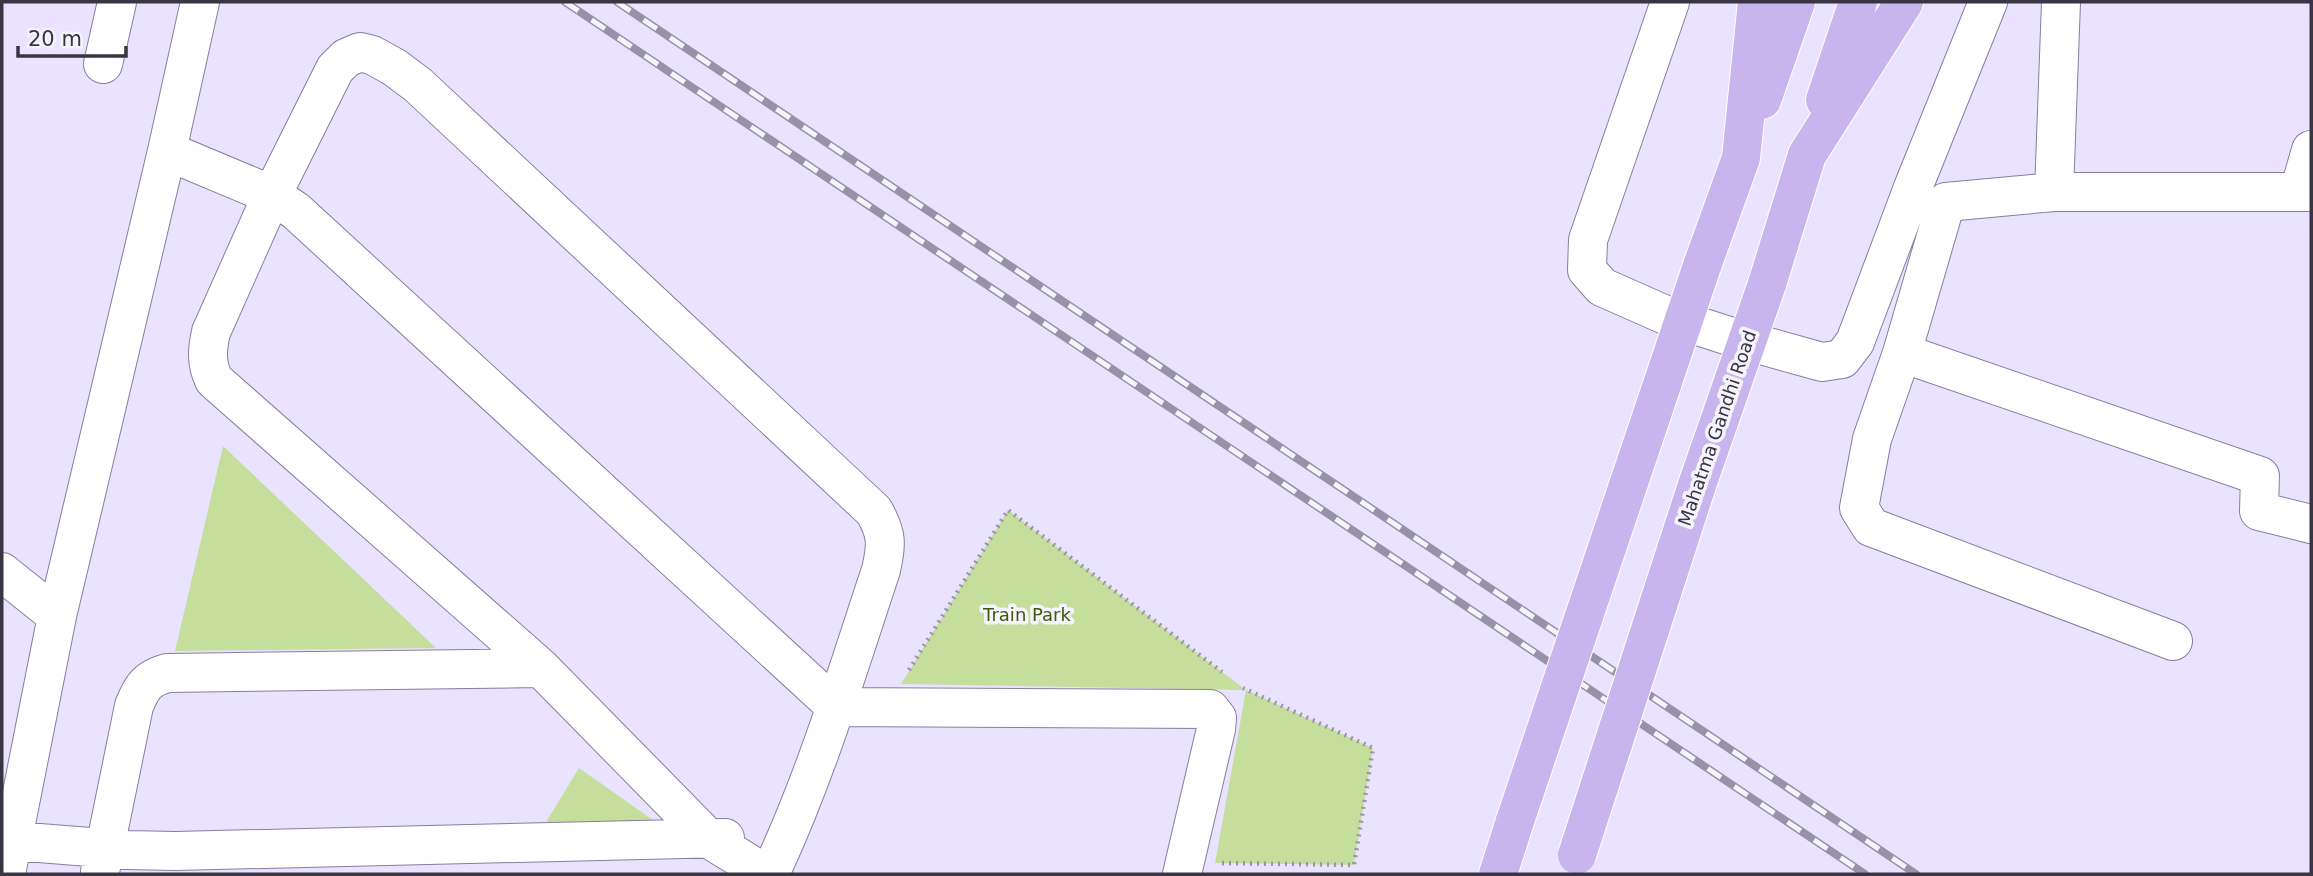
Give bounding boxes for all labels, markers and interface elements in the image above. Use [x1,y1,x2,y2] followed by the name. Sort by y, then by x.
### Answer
[18,14,126,58] scale bar
[28,27,82,51] text: 20 m
[1674,327,1760,529] street label: Mahatma Gandhi Road
[982,604,1071,625] park label: Train Park

